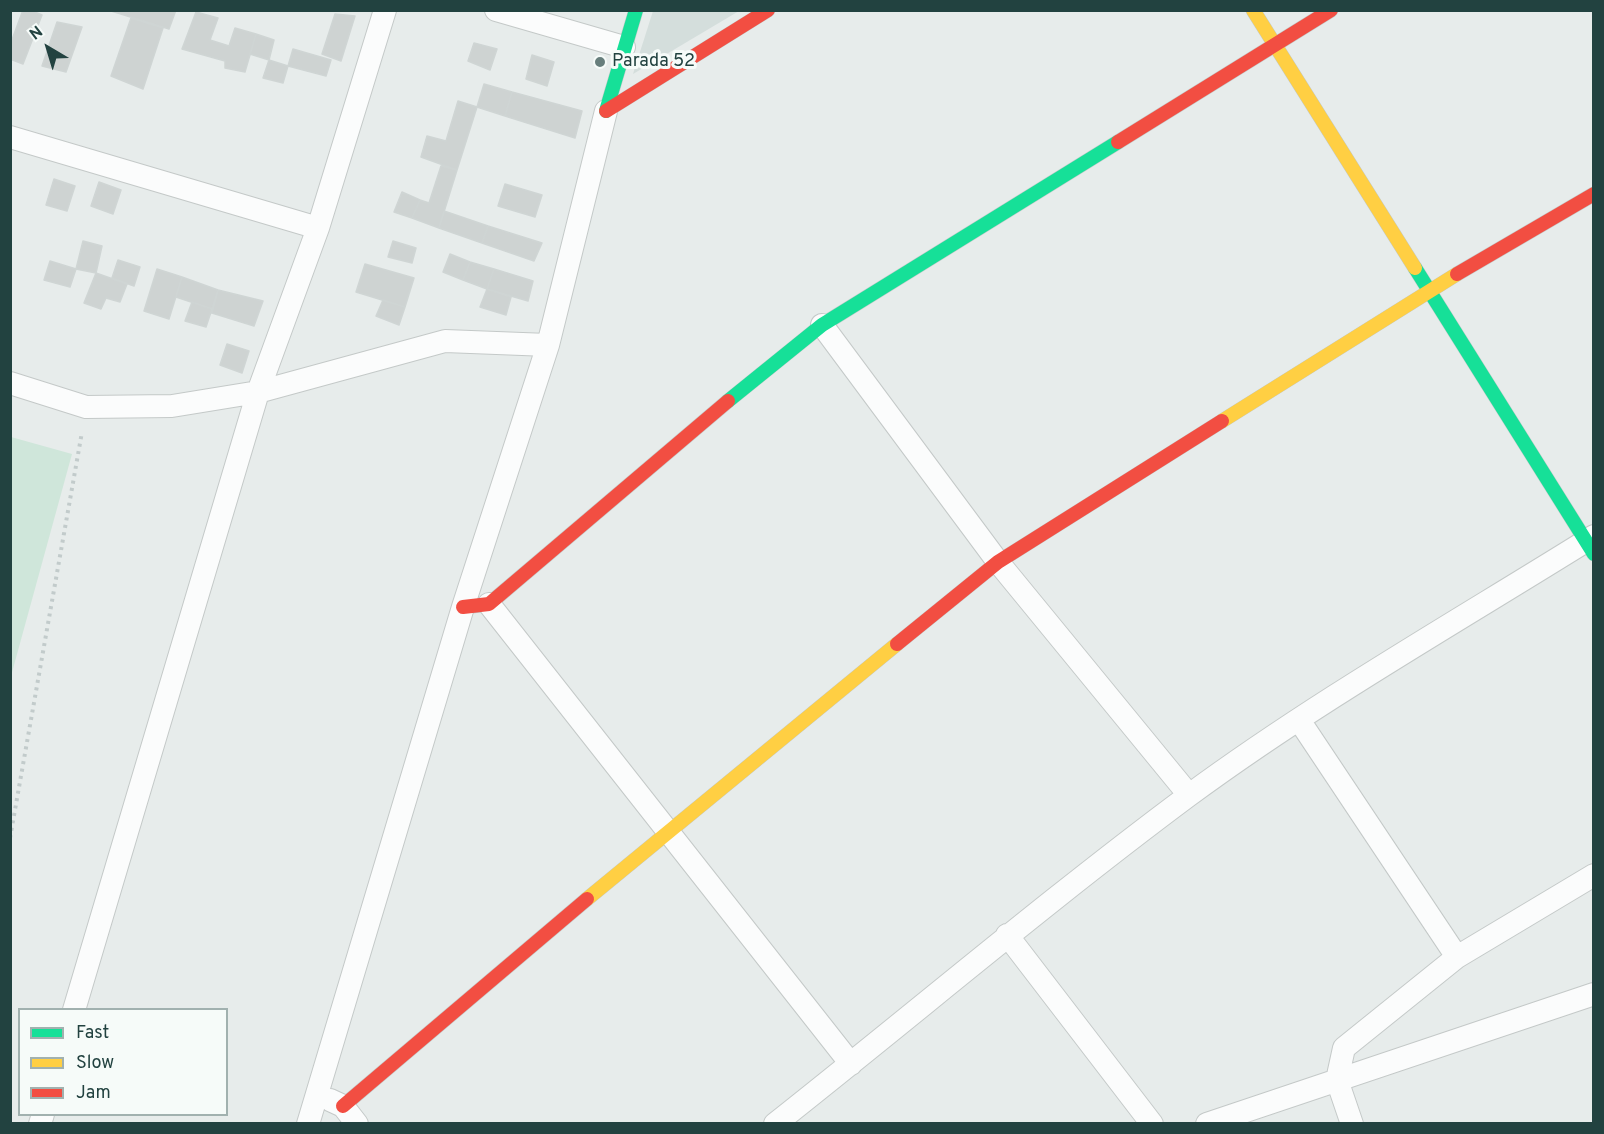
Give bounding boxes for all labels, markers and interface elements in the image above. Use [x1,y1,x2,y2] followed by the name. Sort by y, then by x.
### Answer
[18,18,78,78] north arrow
[26,22,48,45] text: N
[612,51,695,73] place label: Parada 52
[593,55,607,69] marker: Parada 52
[18,1008,228,1116] legend
[76,1022,109,1045] text: Fast
[76,1052,114,1075] text: Slow
[76,1082,111,1105] text: Jam

